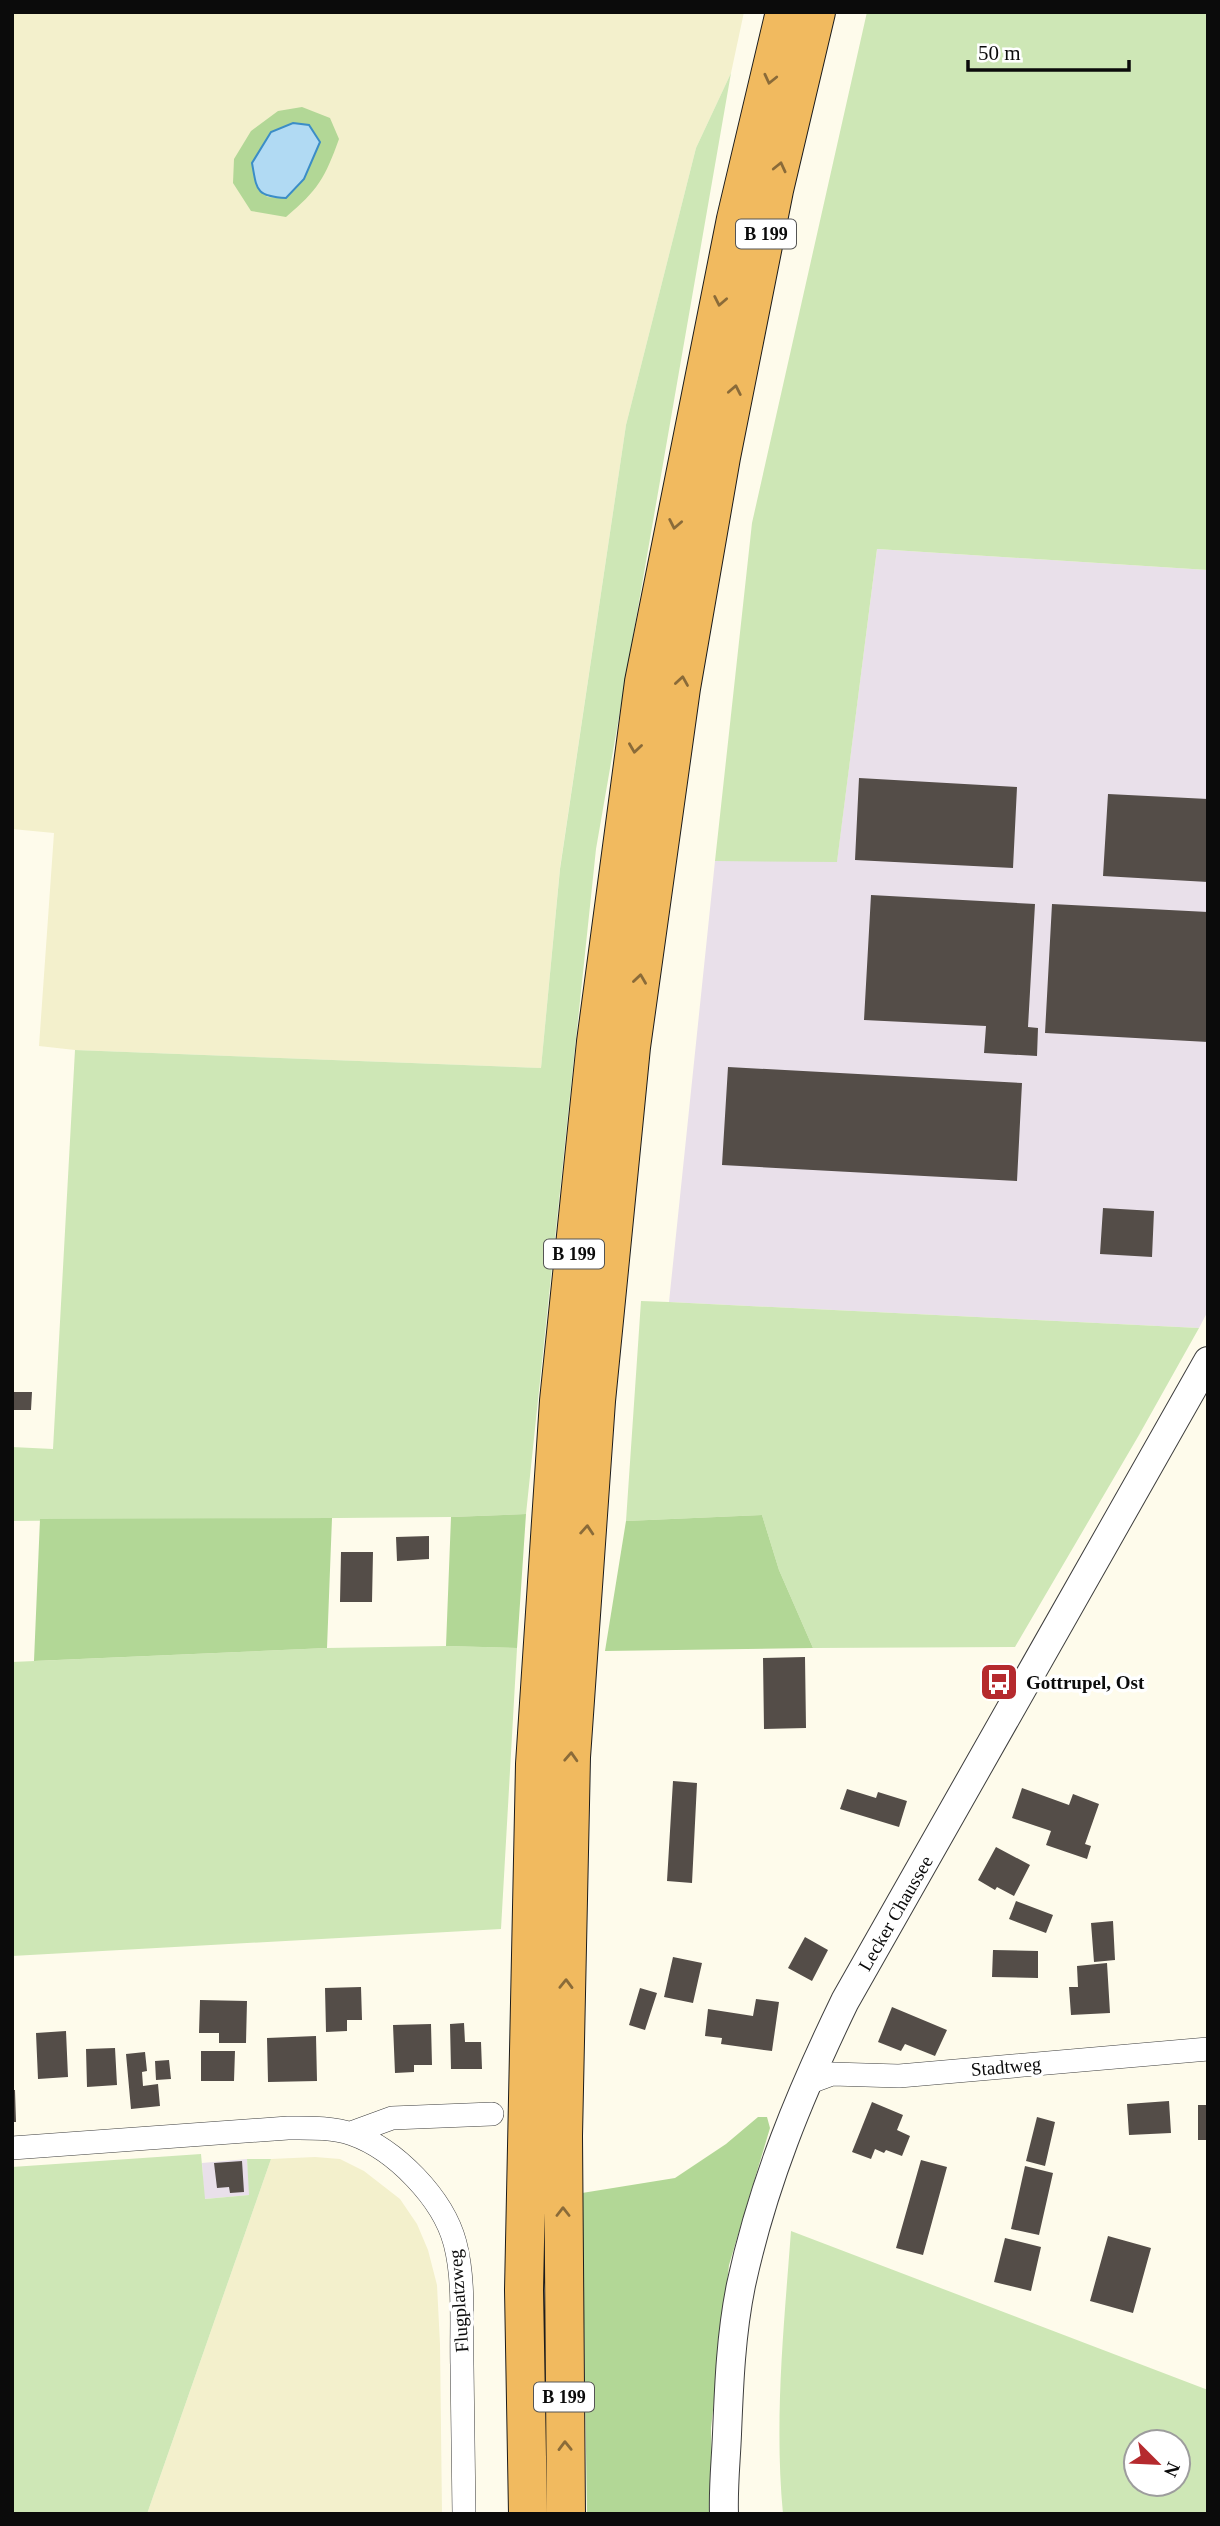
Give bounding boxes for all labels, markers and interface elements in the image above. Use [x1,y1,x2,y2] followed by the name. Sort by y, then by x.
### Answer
[968,28,1129,72] scale bar
[978,41,1021,65] text: 50 m
[763,73,778,85] one-way arrow
[772,161,786,173] one-way arrow
[736,220,796,248] road number: B 199
[713,295,728,307] one-way arrow
[726,384,741,396] one-way arrow
[669,518,684,530] one-way arrow
[674,675,689,687] one-way arrow
[628,742,643,753] one-way arrow
[633,973,648,985] one-way arrow
[544,1240,604,1268] road number: B 199
[579,1524,594,1535] one-way arrow
[978,1661,1020,1703] bus stop icon: Gottrupel, Ost
[1026,1672,1145,1693] place label: Gottrupel, Ost
[564,1751,579,1762] one-way arrow
[854,1852,937,1974] street label: Lecker Chaussee
[559,1979,574,1990] one-way arrow
[970,2053,1043,2080] street label: Stadtweg
[555,2206,571,2217] one-way arrow
[444,2248,473,2353] street label: Flugplatzweg
[534,2382,594,2412] road number: B 199
[1122,2428,1192,2498] north arrow
[557,2440,573,2450] one-way arrow
[1160,2459,1184,2480] text: N

